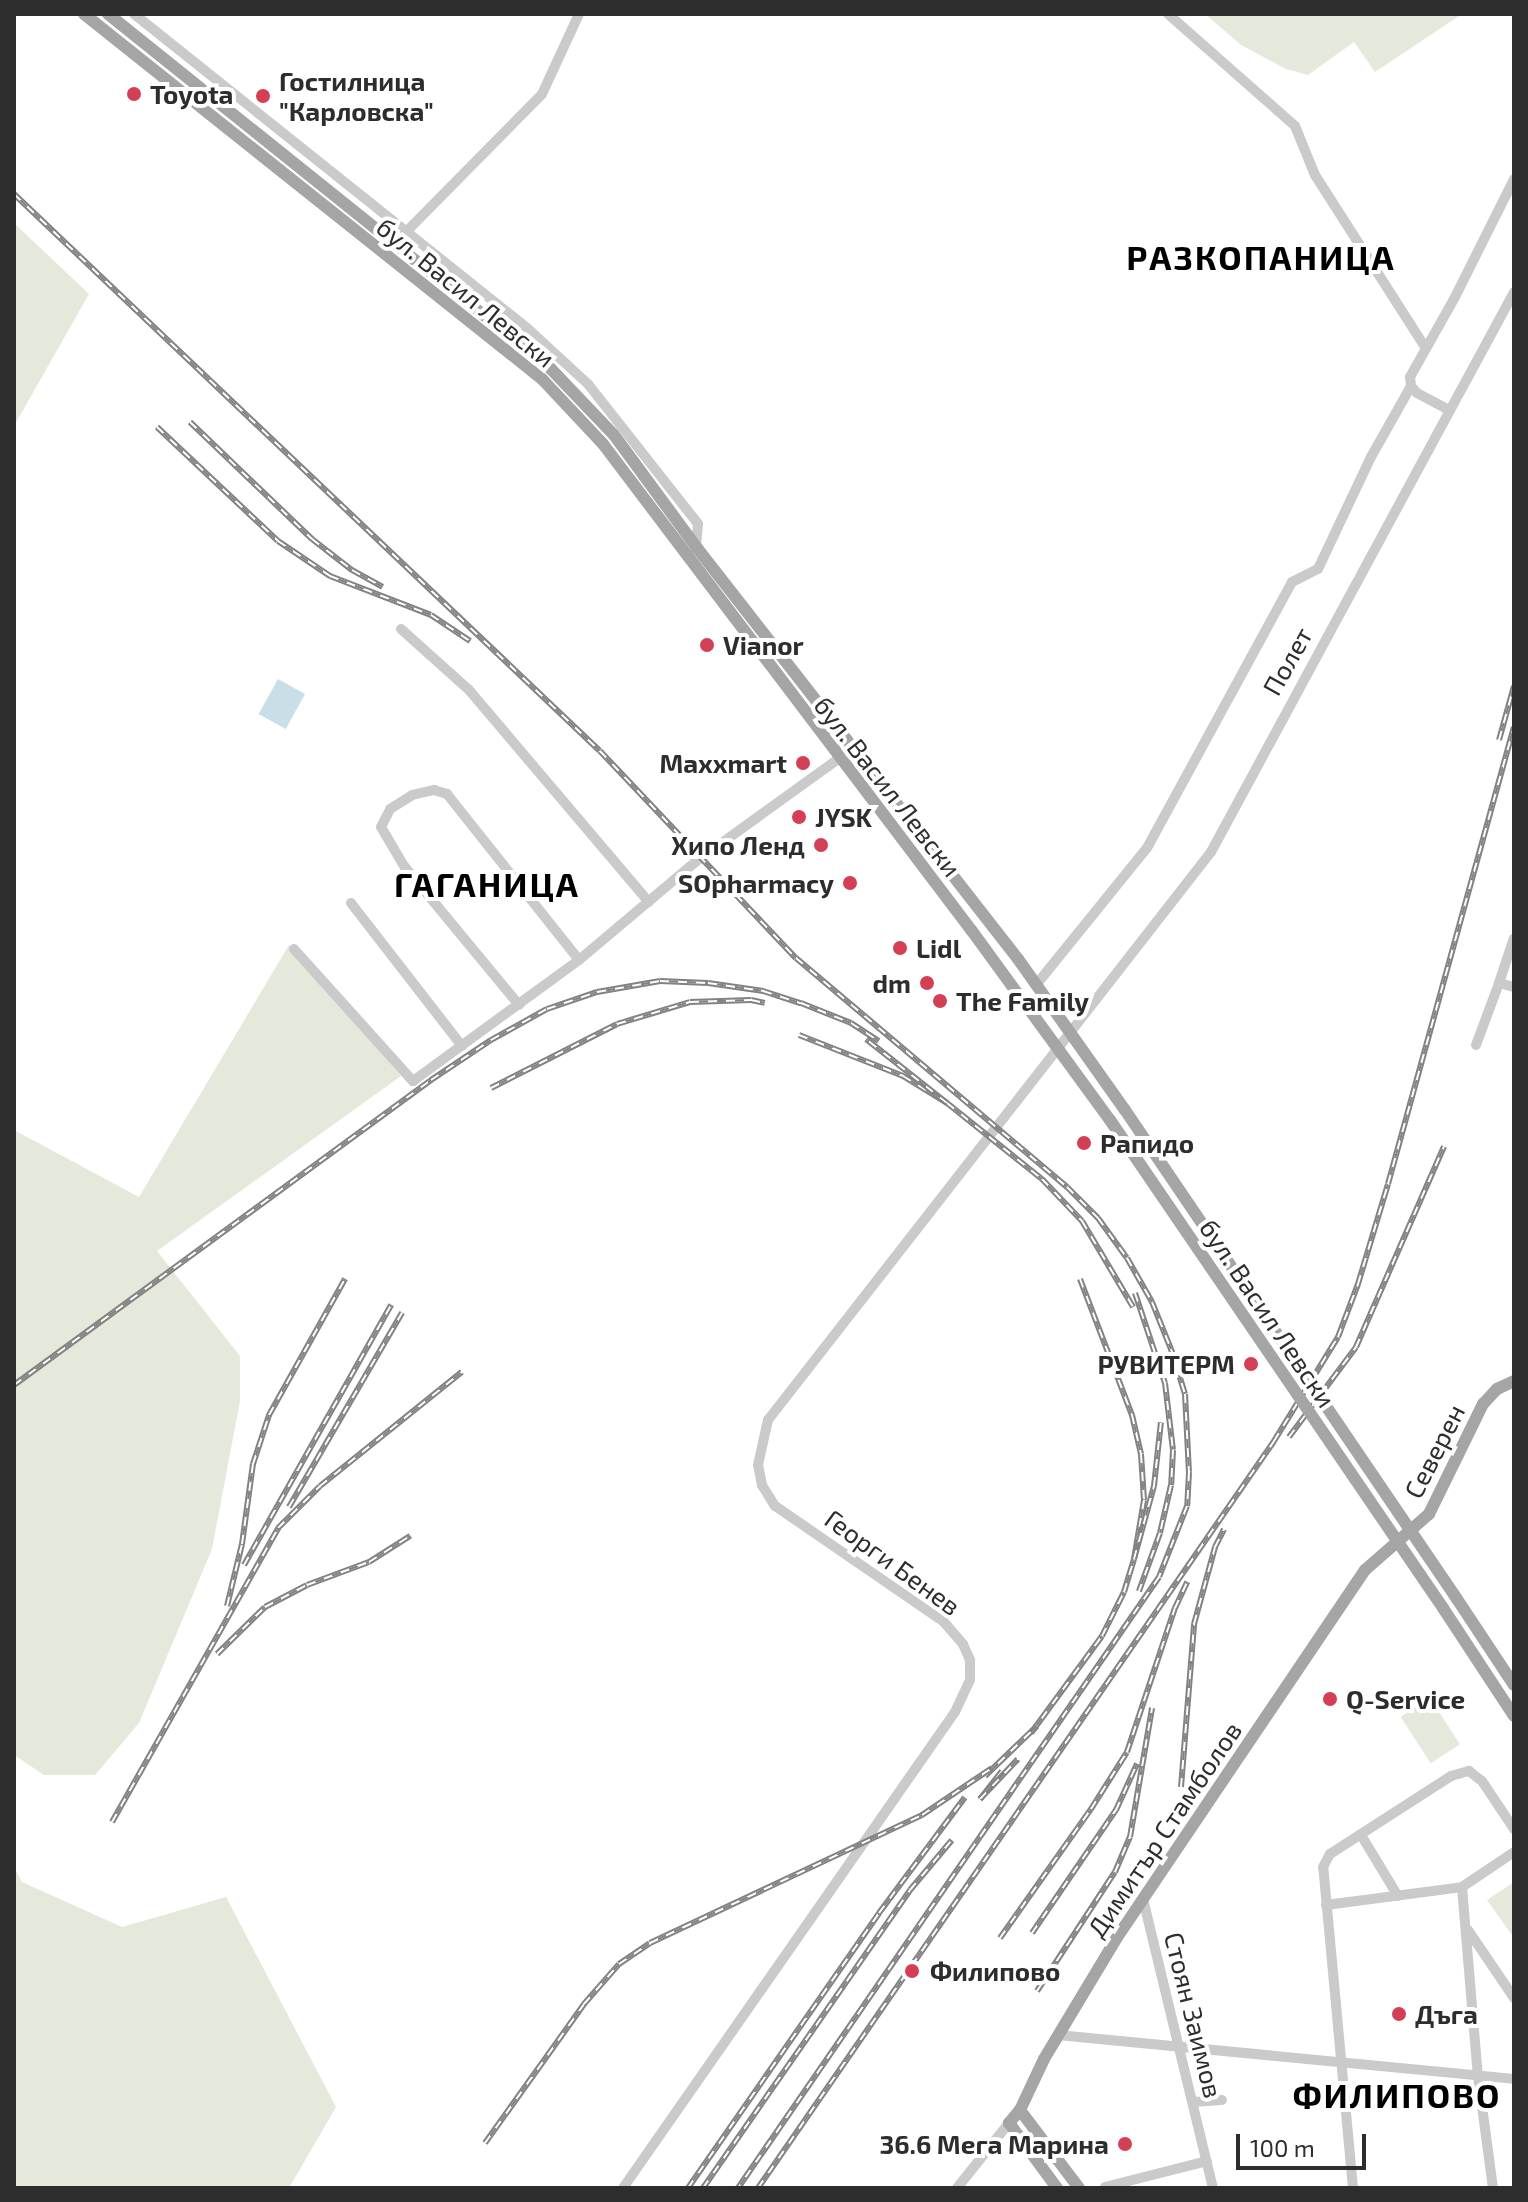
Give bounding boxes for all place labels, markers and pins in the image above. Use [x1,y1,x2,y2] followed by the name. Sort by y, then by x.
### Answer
[279,65,434,126] place label: Гостилница "Карловска"
[150,78,233,110] place label: Toyota
[125,85,143,103] marker: Toyota
[254,87,272,105] marker: Гостилница "Карловска"
[723,629,804,661] place label: Vianor
[698,636,716,654] marker: Vianor
[659,747,787,779] place label: Maxxmart
[794,754,812,772] marker: Maxxmart
[815,801,872,833] place label: JYSK
[790,808,808,826] marker: JYSK
[671,829,805,861] place label: Хипо Ленд
[812,836,830,854] marker: Хипо Ленд
[678,867,834,899] place label: SOpharmacy
[841,874,859,892] marker: SOpharmacy
[916,932,961,964] place label: Lidl
[891,939,909,957] marker: Lidl
[873,967,911,999] place label: dm
[918,974,936,992] marker: dm
[956,985,1089,1017] place label: The Family
[931,992,949,1010] marker: The Family
[1100,1127,1194,1159] place label: Рапидо
[1075,1134,1093,1152] marker: Рапидо
[1098,1348,1235,1380] place label: РУВИТЕРМ
[1242,1355,1260,1373] marker: РУВИТЕРМ
[1346,1683,1465,1715] place label: Q-Service
[1321,1690,1339,1708] marker: Q-Service
[930,1955,1060,1987] place label: Филипово
[901,1960,923,1982] marker: Филипово
[1415,1998,1478,2030] place label: Дъга
[1390,2005,1408,2023] marker: Дъга
[879,2128,1109,2160] place label: 36.6 Мега Марина
[1116,2135,1134,2153] marker: 36.6 Мега Марина

